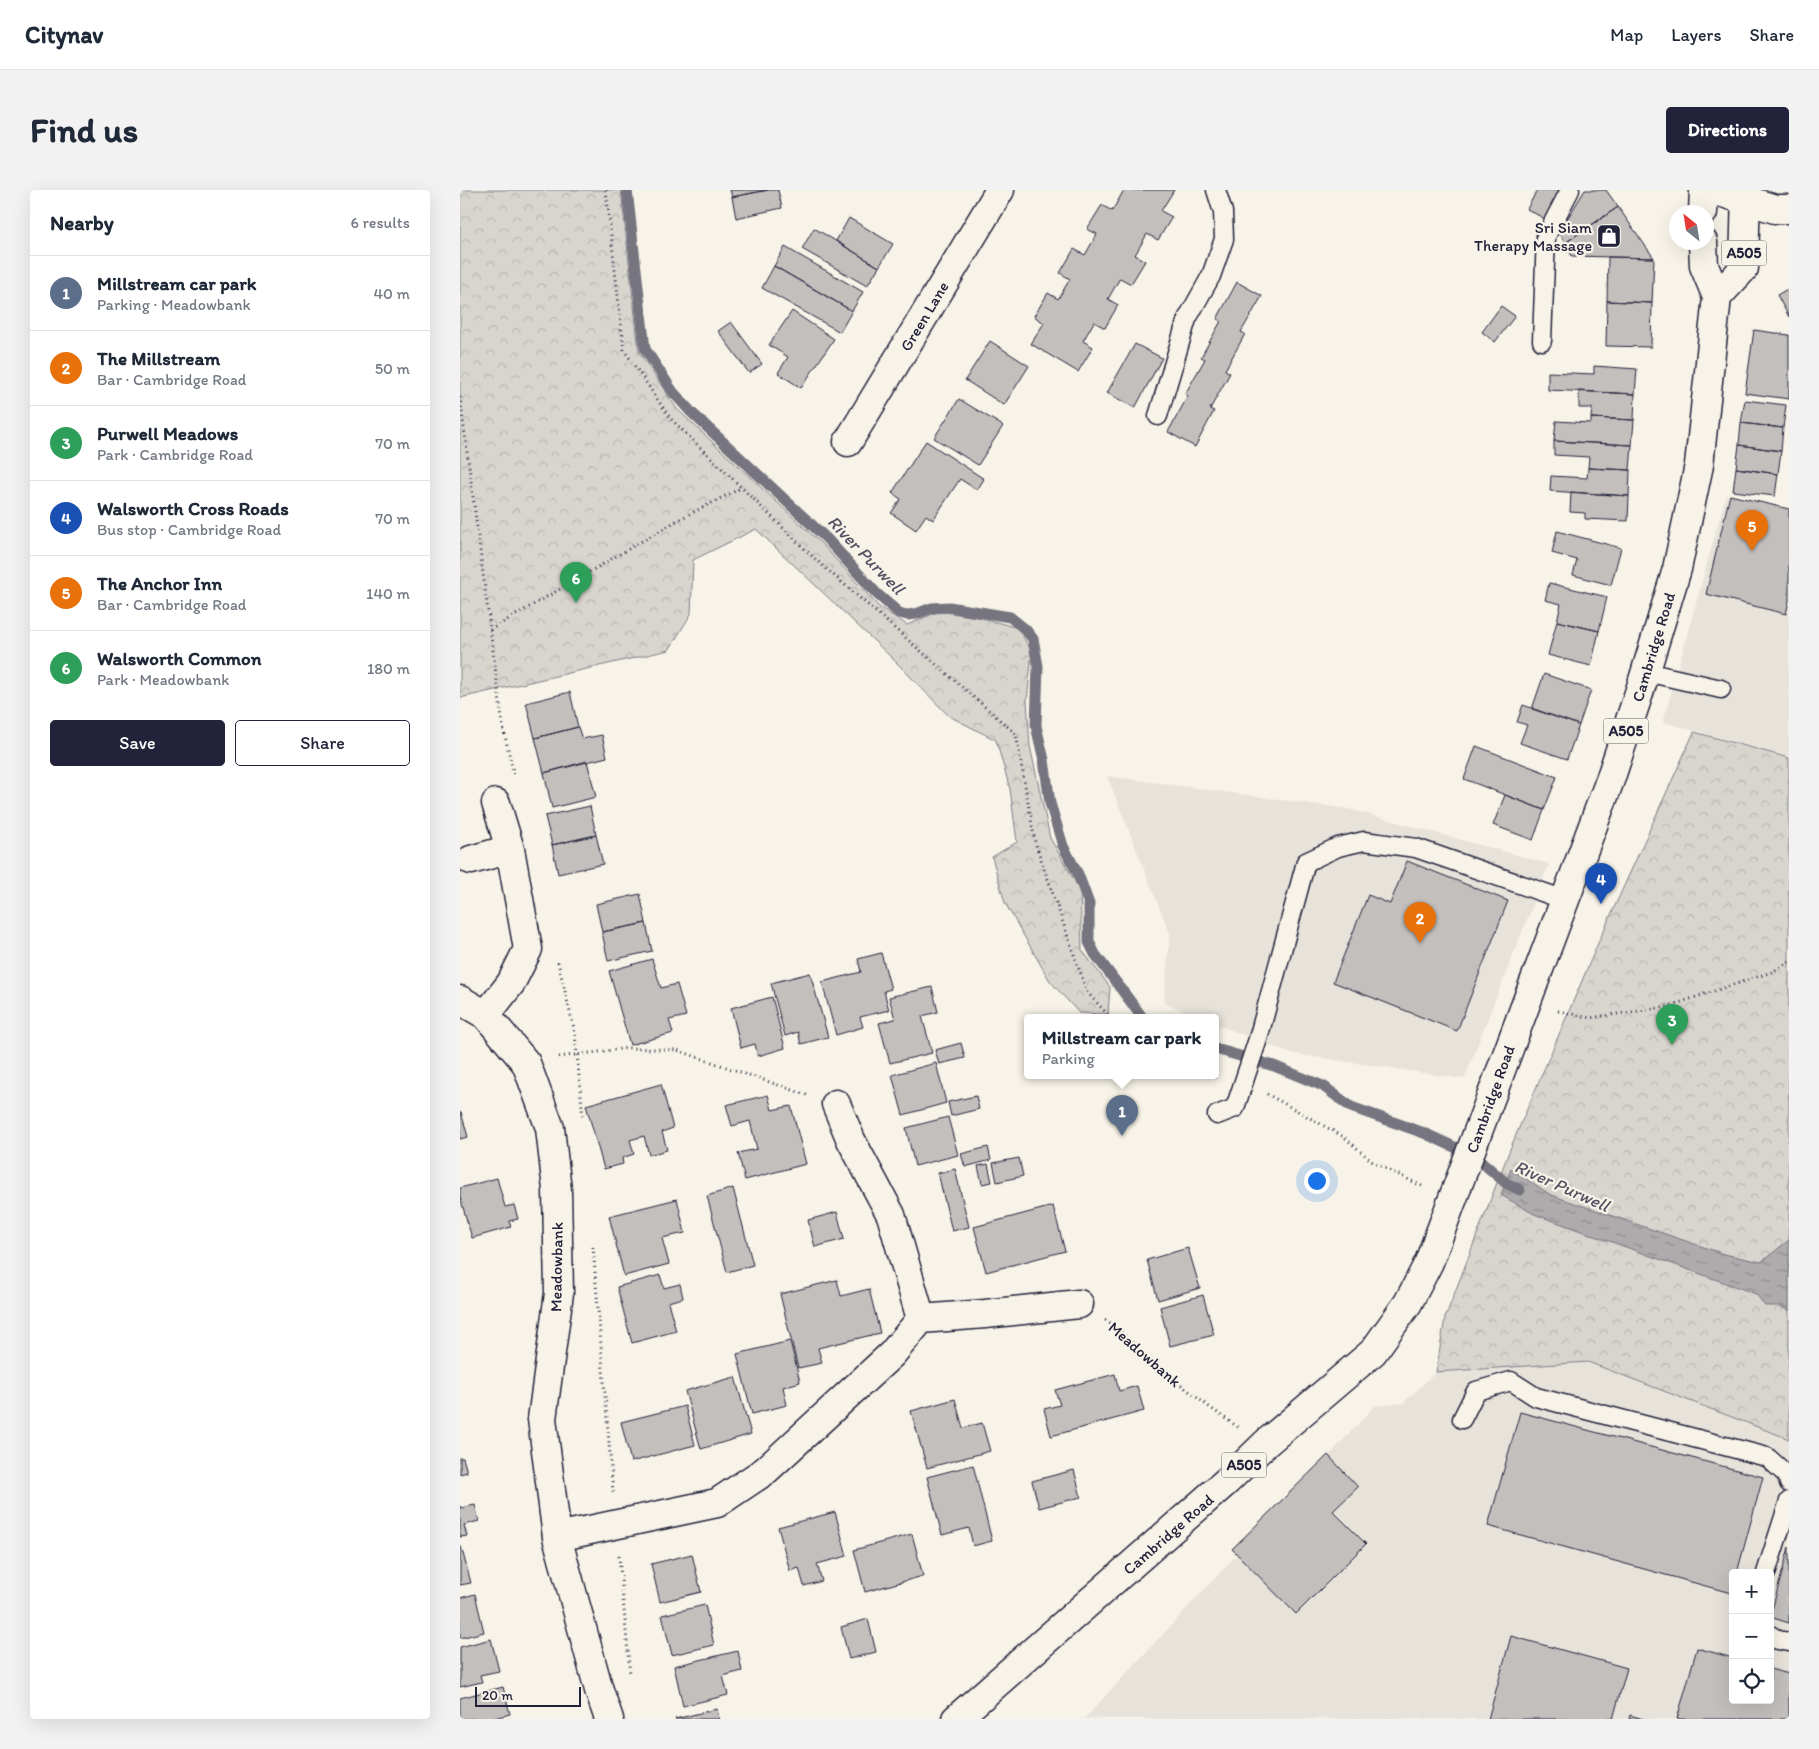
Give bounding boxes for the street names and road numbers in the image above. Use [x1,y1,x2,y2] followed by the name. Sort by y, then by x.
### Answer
[1722,240,1766,266] road number: A505
[896,278,953,355] street label: Green Lane
[1628,590,1679,704] street label: Cambridge Road
[1604,718,1648,744] road number: A505
[1462,1042,1519,1156] street label: Cambridge Road
[546,1222,567,1312] street label: Meadowbank
[1105,1318,1185,1391] street label: Meadowbank
[1222,1452,1266,1478] road number: A505
[1119,1490,1218,1579] street label: Cambridge Road

